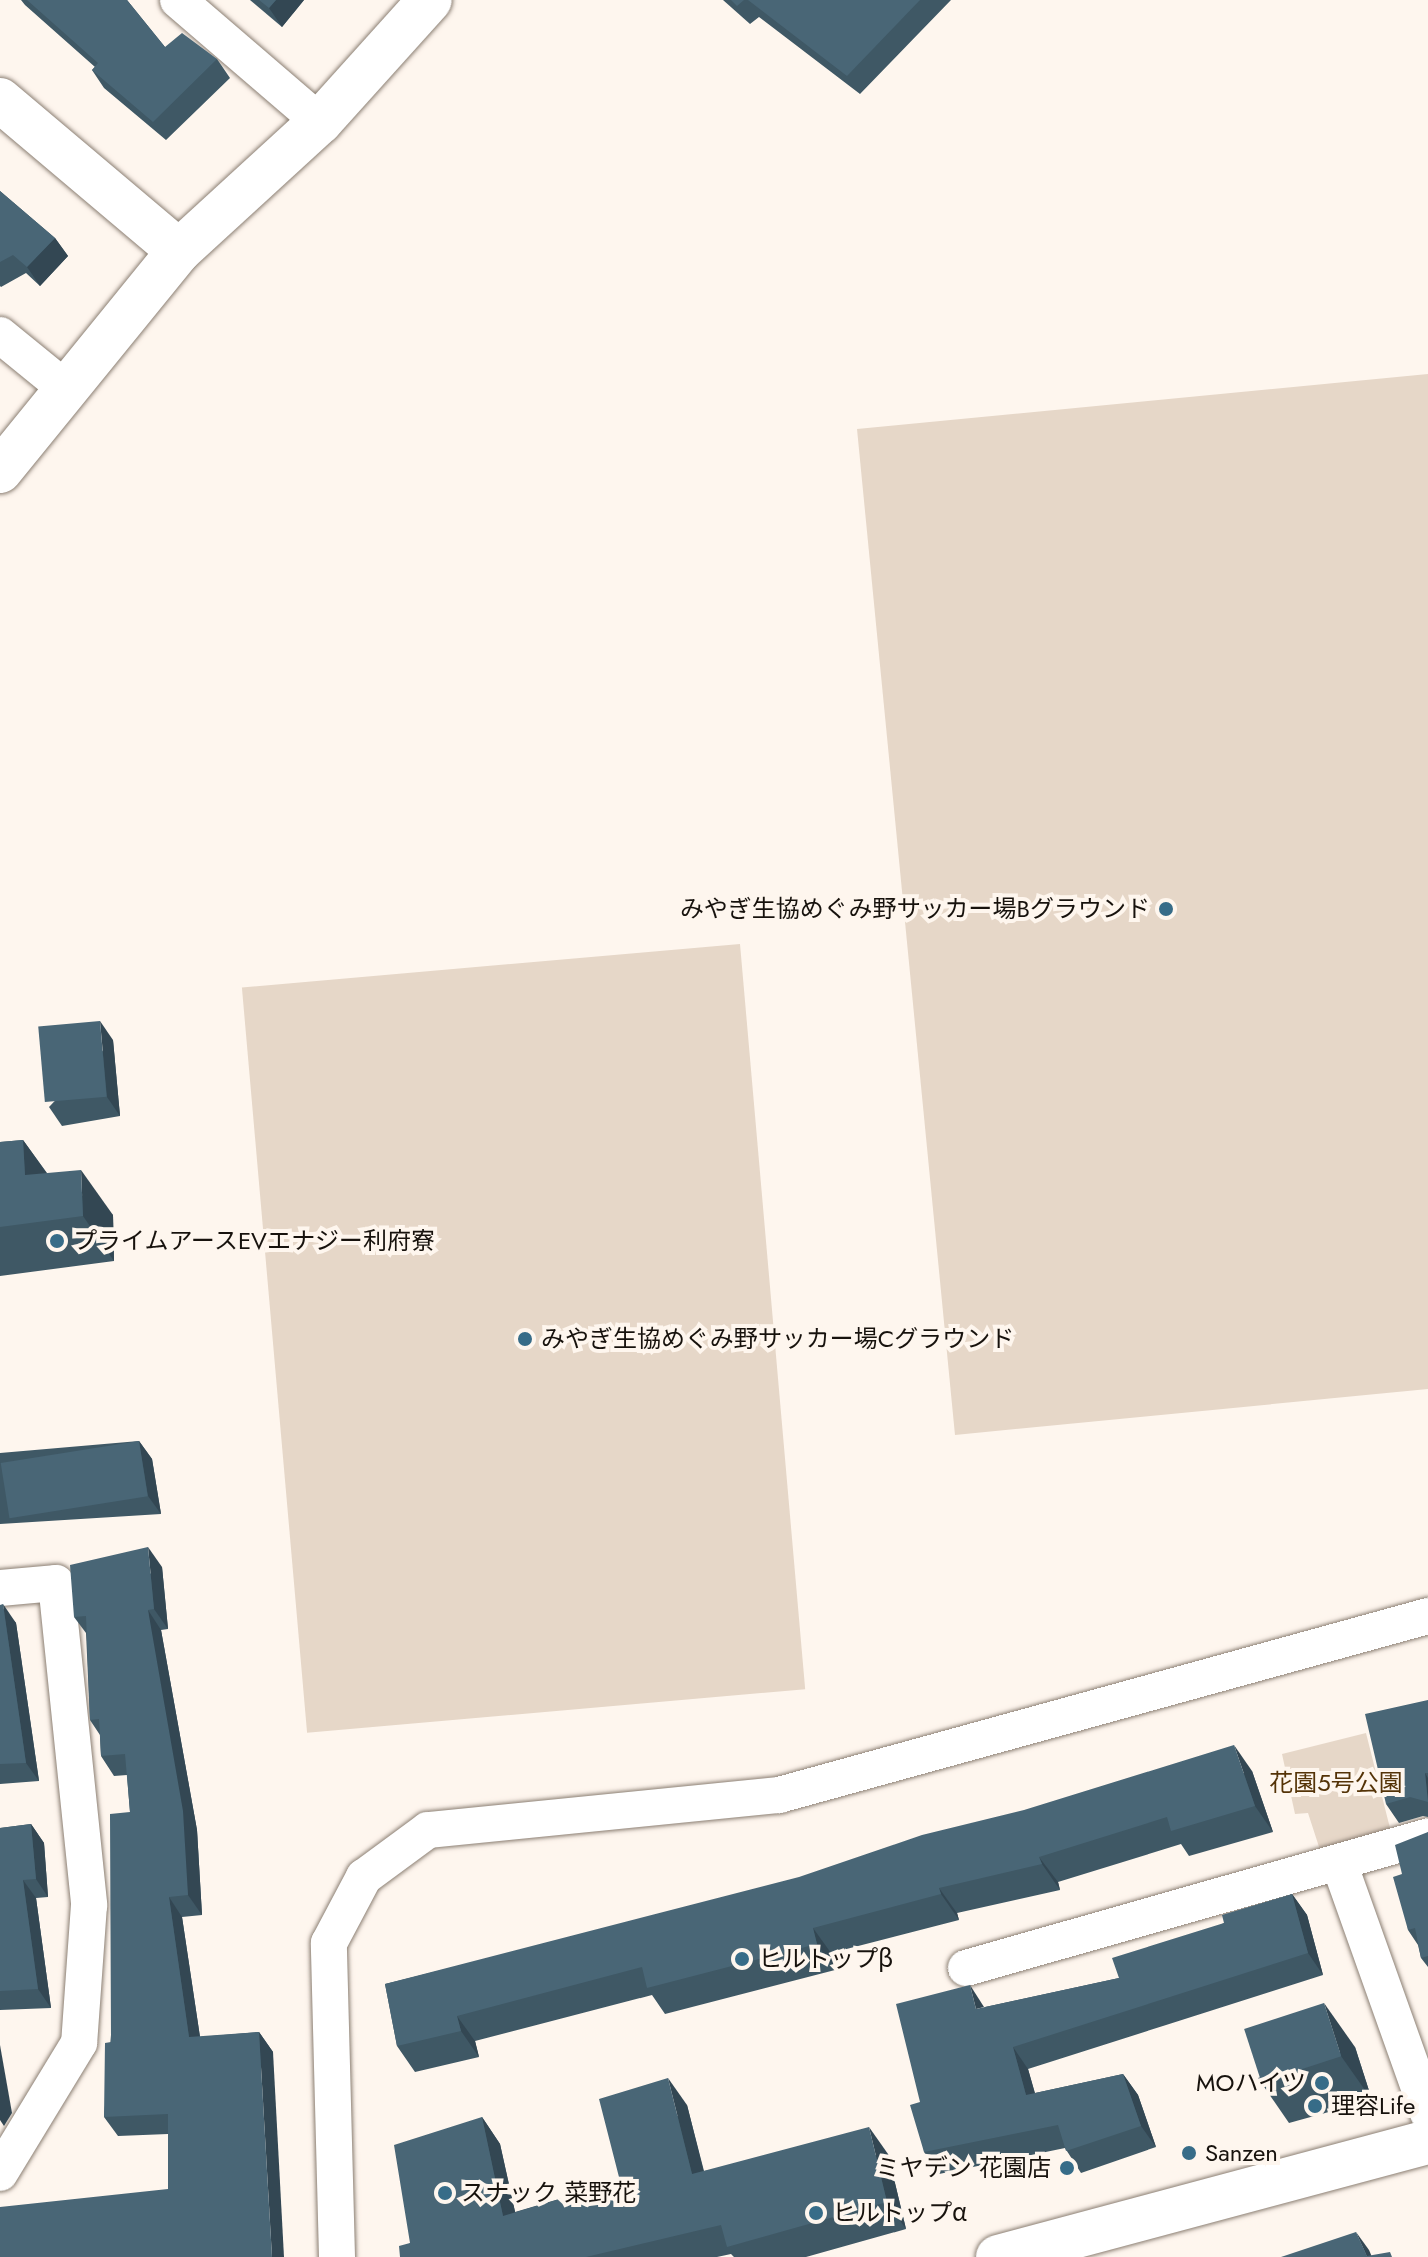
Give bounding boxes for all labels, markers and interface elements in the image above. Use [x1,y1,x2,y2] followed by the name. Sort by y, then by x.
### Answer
[681,895,1150,923] place label: みやぎ生協めぐみ野サッカー場Bグラウンド
[1157,900,1175,918] marker: みやぎ生協めぐみ野サッカー場Bグラウンド
[73,1227,437,1255] place label: プライムアースEVエナジー利府寮
[48,1232,66,1250] marker: プライムアースEVエナジー利府寮
[541,1325,1013,1353] place label: みやぎ生協めぐみ野サッカー場Cグラウンド
[516,1330,534,1348] marker: みやぎ生協めぐみ野サッカー場Cグラウンド
[1269,1769,1403,1797] park label: 花園5号公園
[758,1945,893,1973] place label: ヒルトップβ
[733,1950,751,1968] marker: ヒルトップβ
[1196,2069,1306,2097] place label: MOハイツ
[1313,2074,1331,2092] marker: MOハイツ
[1331,2092,1415,2120] place label: 理容Life
[1306,2097,1324,2115] marker: 理容Life
[1205,2139,1278,2167] place label: Sanzen
[1180,2144,1198,2162] marker: Sanzen
[876,2154,1051,2182] place label: ミヤデン 花園店
[1058,2159,1076,2177] marker: ミヤデン 花園店
[461,2179,636,2207] place label: スナック 菜野花
[436,2184,454,2202] marker: スナック 菜野花
[832,2199,967,2227] place label: ヒルトップα
[807,2204,825,2222] marker: ヒルトップα

